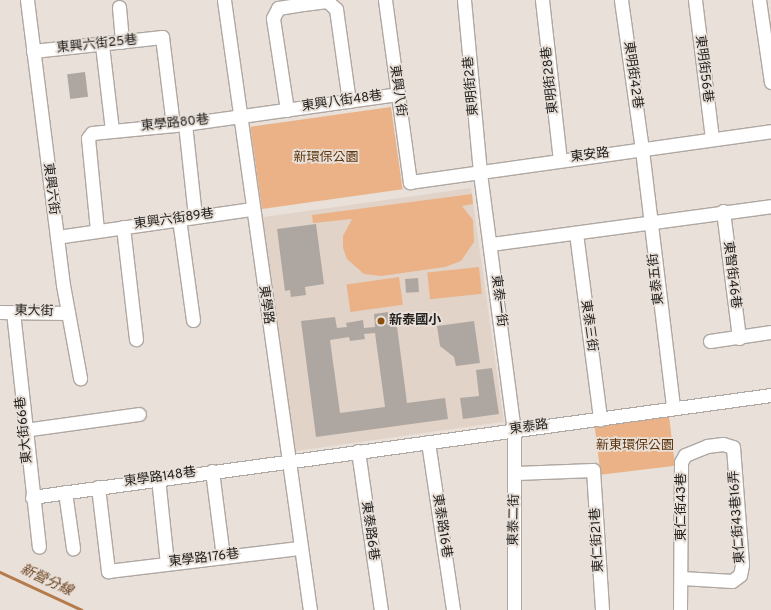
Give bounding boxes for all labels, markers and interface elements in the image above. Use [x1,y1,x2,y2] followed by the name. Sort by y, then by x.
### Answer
[56,33,138,57] street label: 東興六街25巷
[691,34,715,104] street label: 東明街56巷
[620,40,644,110] street label: 東明街42巷
[540,45,562,115] street label: 東明街28巷
[462,55,482,117] street label: 東明街2巷
[386,64,408,118] street label: 東興八街
[301,89,383,115] street label: 東興八街48巷
[140,113,210,135] street label: 東學路80巷
[570,146,610,166] street label: 東安路
[294,150,358,166] park label: 新環保公園
[39,162,61,216] street label: 東興六街
[133,207,215,233] street label: 東興六街89巷
[719,240,743,310] street label: 東智街46巷
[646,252,668,306] street label: 東泰五街
[487,274,509,328] street label: 東泰一街
[255,285,275,325] street label: 東學路
[577,299,599,353] street label: 東泰三街
[14,304,54,320] street label: 東大街
[389,313,441,329] place label: 新泰國小
[376,316,386,326] marker: 新泰國小
[14,396,36,464] street label: 東大街66巷
[509,418,549,438] street label: 東泰路
[596,438,674,454] park label: 新東環保公園
[123,465,197,491] street label: 東學路148巷
[727,470,749,564] street label: 東仁街43巷16弄
[674,473,690,541] street label: 東仁街43巷
[428,493,454,559] street label: 東泰路16巷
[507,494,523,546] street label: 東泰二街
[357,500,381,562] street label: 東泰路6巷
[589,507,607,573] street label: 東仁街21巷
[168,547,240,571] street label: 東學路176巷
[17,562,75,600] water label: 新營分線

